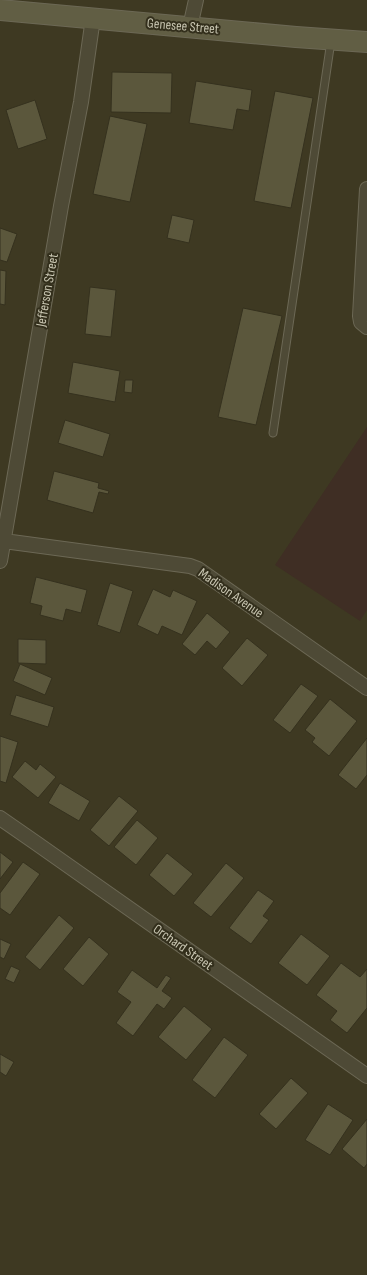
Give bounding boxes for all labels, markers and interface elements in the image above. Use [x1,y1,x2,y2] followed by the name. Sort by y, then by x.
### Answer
[146,14,220,38] street label: Genesee Street
[32,252,62,329] street label: Jefferson Street
[195,564,267,622] street label: Madison Avenue
[150,920,216,974] street label: Orchard Street

